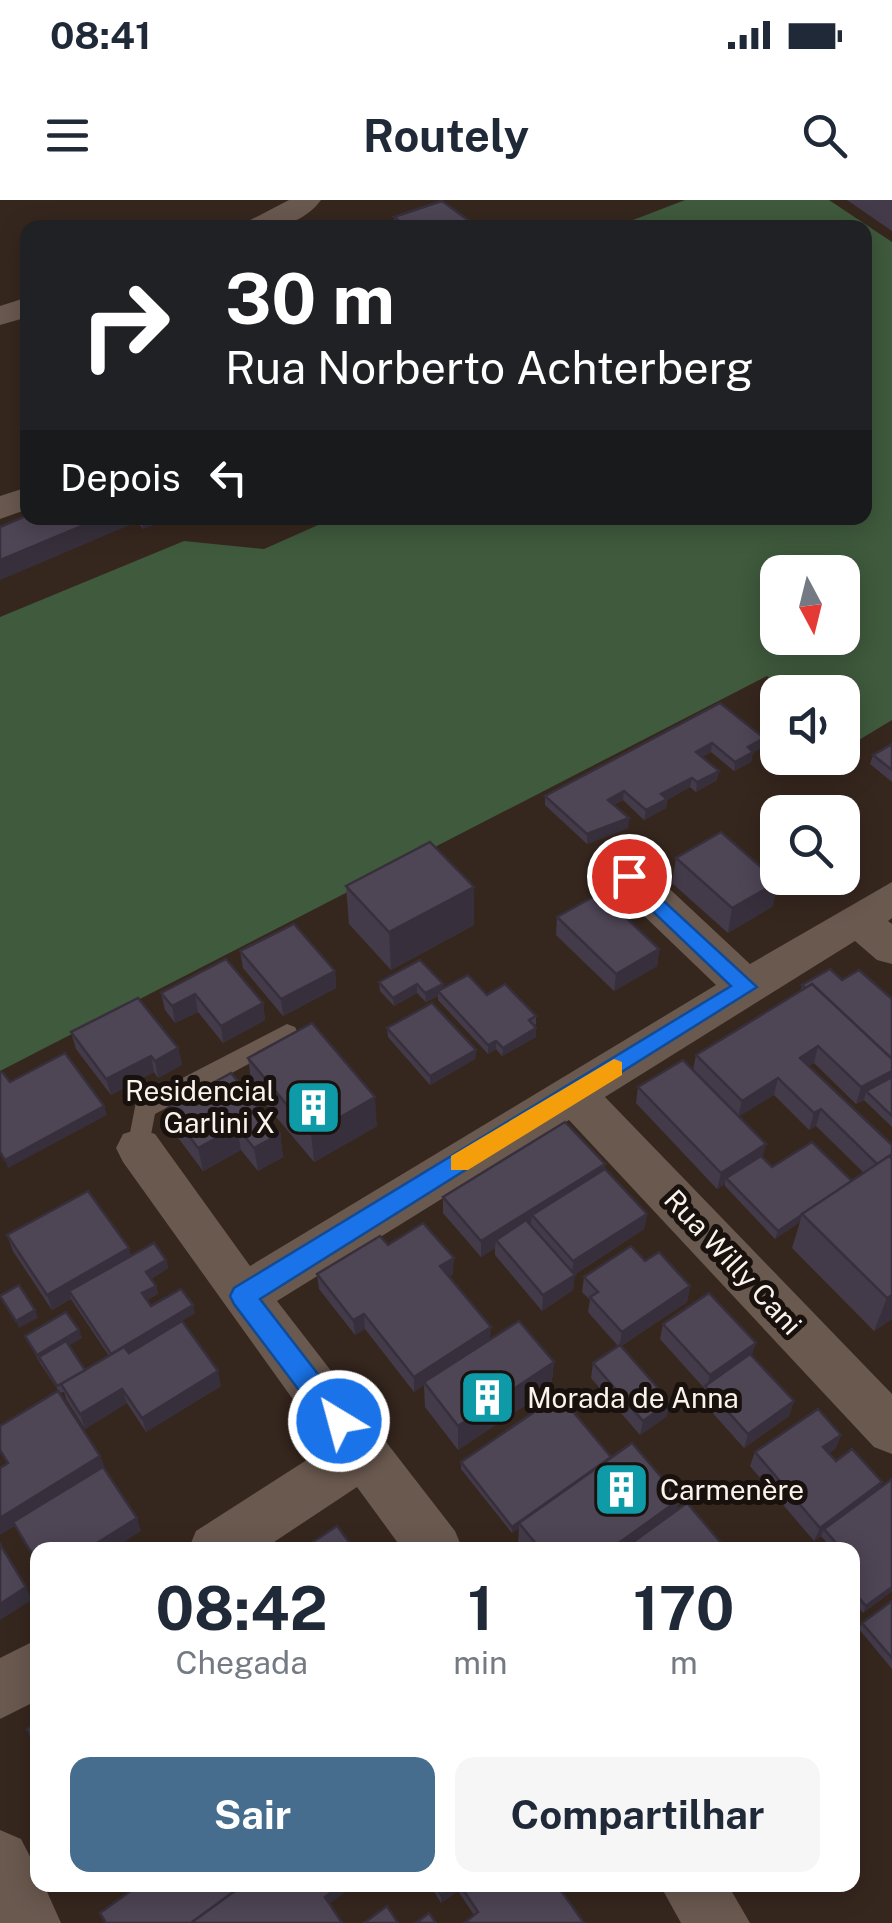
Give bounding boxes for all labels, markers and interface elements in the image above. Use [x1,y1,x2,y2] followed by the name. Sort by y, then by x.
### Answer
[50,13,151,58] text: 08:41
[40,108,95,163] icon: menu
[797,108,852,163] icon: search
[363,109,529,162] text: Routely
[225,257,395,340] text: 30 m
[60,260,190,390] icon: right
[225,341,754,394] text: Rua Norberto Achterberg
[201,450,256,505] icon: left
[60,455,181,500] text: Depois
[760,555,860,655] north arrow
[760,555,860,895] map controls
[760,675,860,775] button: sound
[760,795,860,895] button: search
[587,834,672,919] pin
[602,849,657,904] icon: arrive
[125,1074,275,1139] place label: Residencial Garlini X
[284,1077,344,1137] building icon: Residencial Garlini X
[658,1182,809,1341] street label: Rua Willy Cani
[458,1368,518,1428] building icon: Morada de Anna
[287,1369,391,1473] position arrow
[527,1381,739,1414] place label: Morada de Anna
[591,1460,651,1520] building icon: Carmenère
[660,1473,804,1506] place label: Carmenère
[156,1573,328,1644] text: 08:42
[468,1573,493,1644] text: 1
[633,1573,734,1644] text: 170
[175,1644,308,1681] text: Chegada
[453,1644,508,1681] text: min
[670,1644,698,1681] text: m
[70,1757,435,1872] button: Sair
[455,1757,820,1872] button: Compartilhar

